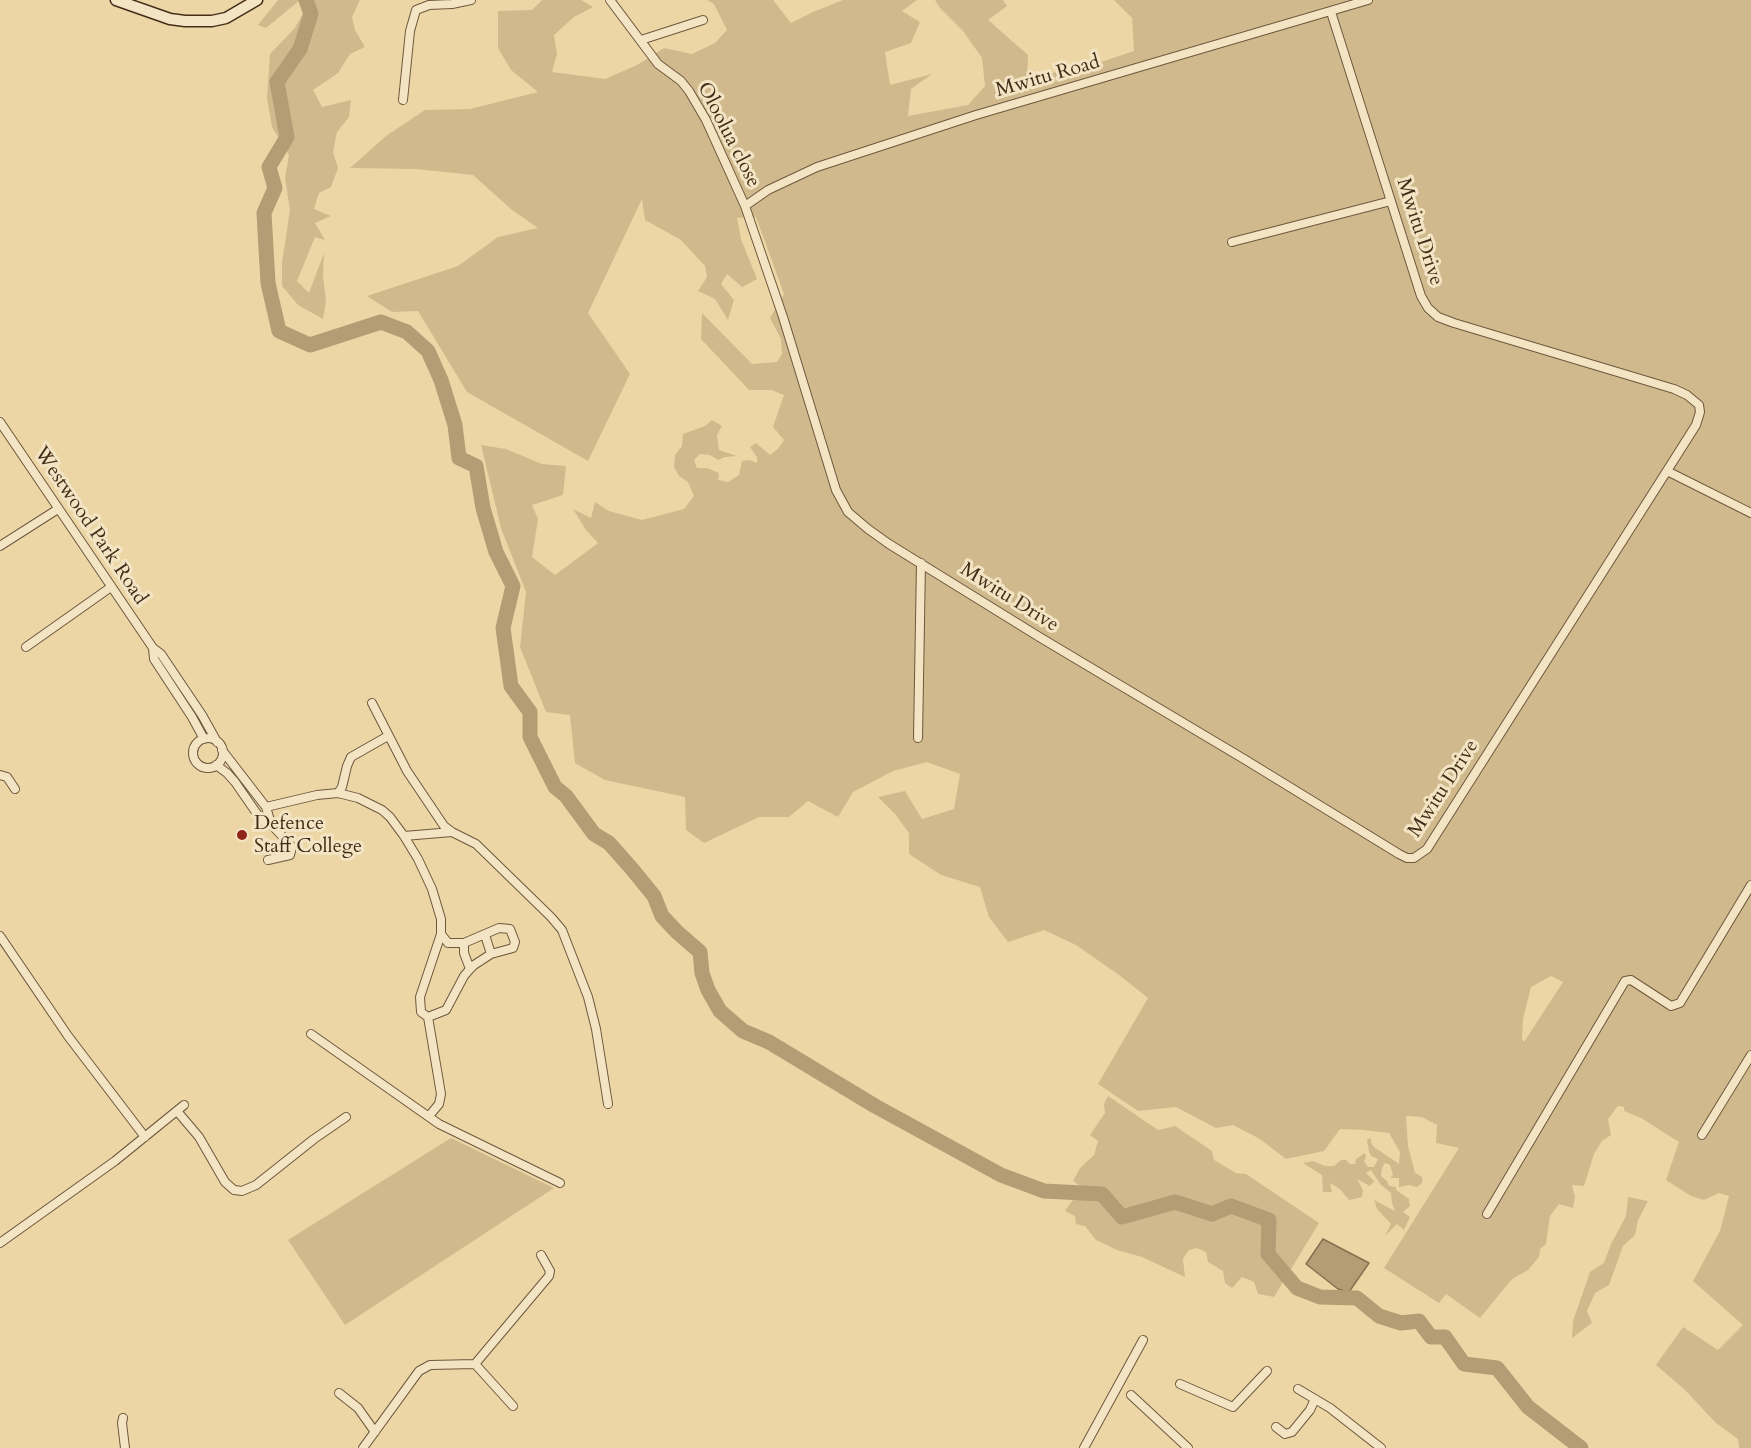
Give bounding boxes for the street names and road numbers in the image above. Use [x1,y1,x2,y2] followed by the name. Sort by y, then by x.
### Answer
[993,51,1103,103] street label: Mwitu Road
[691,78,765,192] street label: Oloolua close
[1390,175,1448,289] street label: Mwitu Drive
[28,442,152,610] street label: Westwood Park Road
[955,558,1063,638] street label: Mwitu Drive
[1404,736,1484,842] street label: Mwitu Drive

